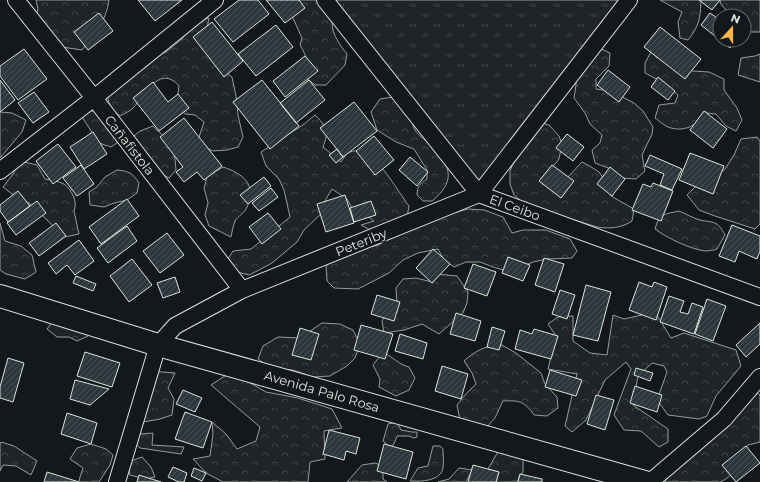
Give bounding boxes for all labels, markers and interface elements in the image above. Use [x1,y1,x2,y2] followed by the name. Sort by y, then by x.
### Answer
[712,8,752,48] north arrow
[729,11,742,27] text: N
[102,112,158,178] street label: Cañafistola
[487,190,543,224] street label: El Ceibo
[333,224,390,260] street label: Peteriby
[262,367,382,415] street label: Avenida Palo Rosa

